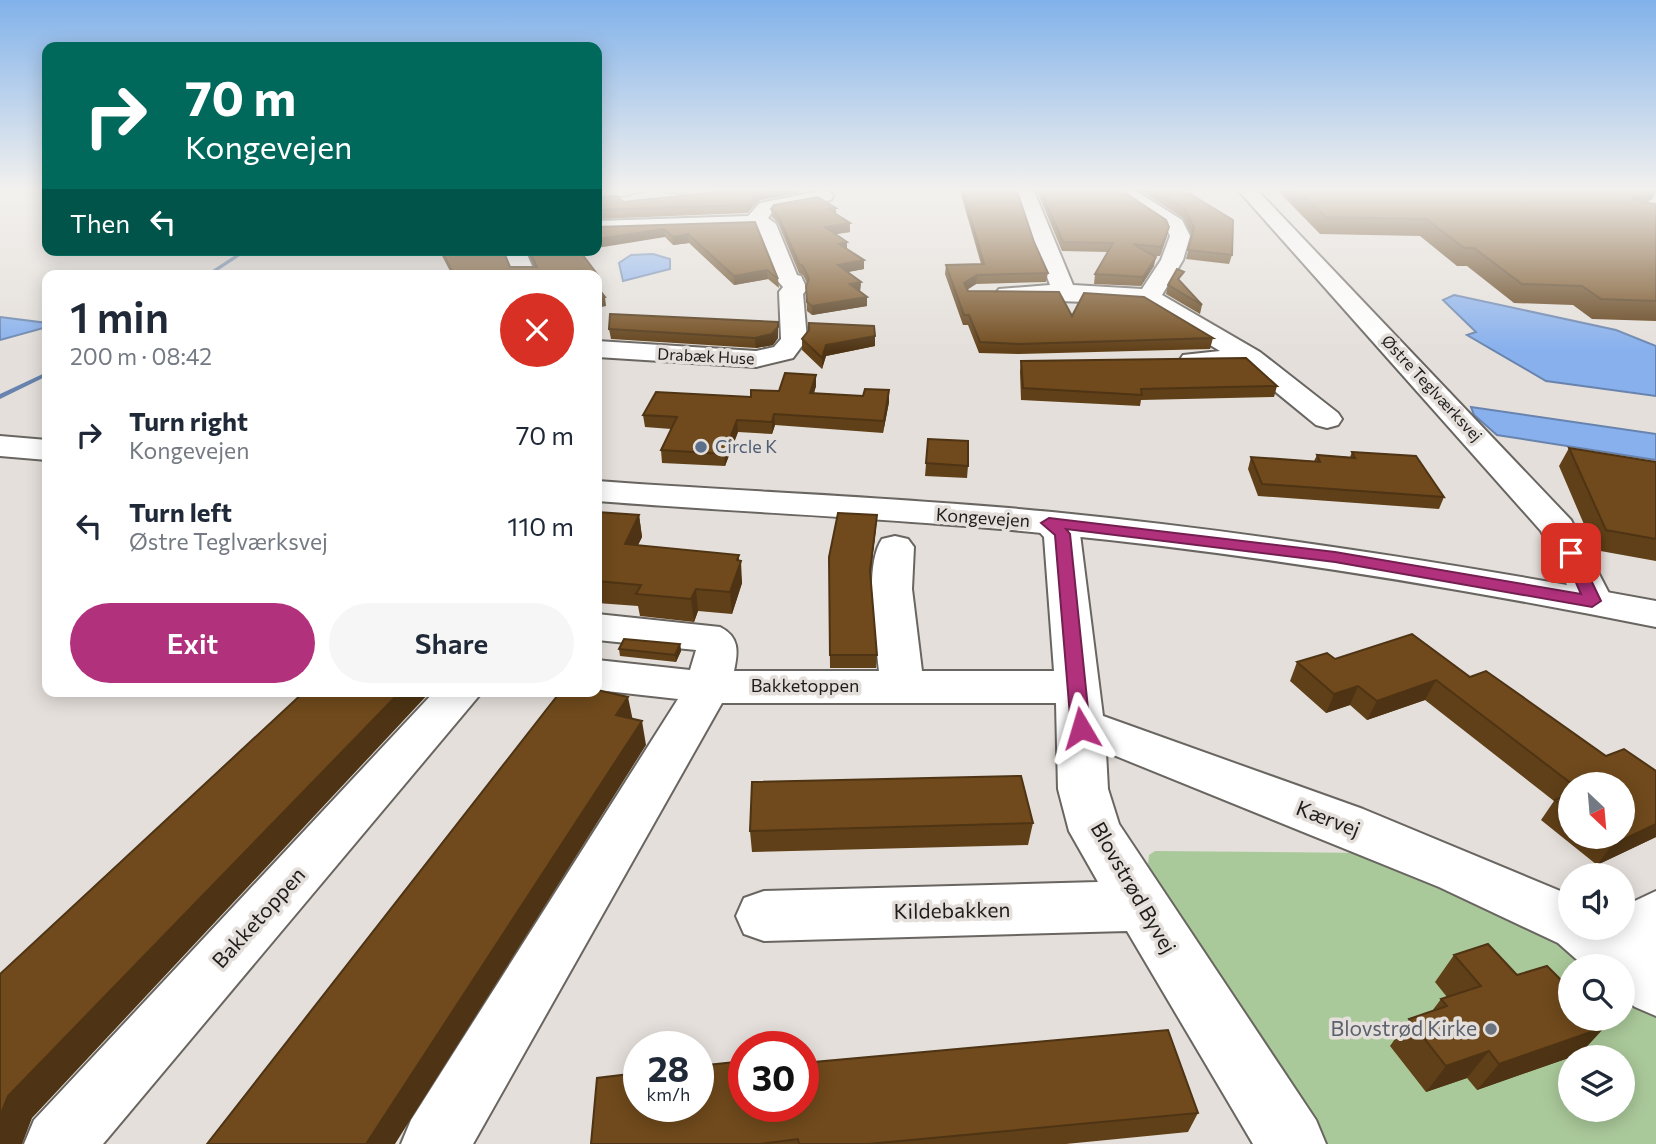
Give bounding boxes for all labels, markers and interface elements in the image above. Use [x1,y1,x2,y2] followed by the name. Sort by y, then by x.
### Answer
[185,66,296,126] text: 70 m
[70,70,161,161] icon: right
[185,126,352,166] text: Kongevejen
[144,203,182,241] icon: left
[70,207,130,238] text: Then
[70,290,169,342] text: 1 min
[500,293,574,367] button: close
[1378,331,1487,445] street label: Østre Teglværksvej
[70,342,212,370] text: 200 m · 08:42
[657,343,755,368] street label: Drabæk Huse
[129,405,248,436] text: Turn right
[70,416,108,454] icon: right
[516,419,574,450] text: 70 m
[715,435,777,457] place label: Circle K
[129,436,249,464] text: Kongevejen
[693,439,709,455] marker: Circle K
[129,496,232,527] text: Turn left
[935,503,1031,531] street label: Kongevejen
[70,507,108,545] icon: left
[507,510,574,541] text: 110 m
[1541,523,1601,583] pin
[129,527,328,555] text: Østre Teglværksvej
[1552,534,1590,572] icon: arrive
[70,603,315,683] button: Exit
[329,603,574,683] button: Share
[751,674,859,696] street label: Bakketoppen
[1044,691,1118,765] position arrow
[1558,772,1634,849] north arrow
[1558,772,1635,1122] map controls
[1293,794,1364,841] street label: Kærvej
[1087,817,1182,957] street label: Blovstrød Byvej
[206,862,310,972] street label: Bakketoppen
[1558,863,1635,940] button: sound
[893,896,1011,923] street label: Kildebakken
[1558,954,1635,1031] button: search
[1331,1015,1477,1040] place label: Blovstrød Kirke
[1483,1021,1499,1037] marker: Blovstrød Kirke
[728,1031,819,1122] speed limit sign: 30
[1558,1045,1635,1122] button: layers
[648,1046,689,1089] text: 28
[647,1083,690,1105] text: km/h

